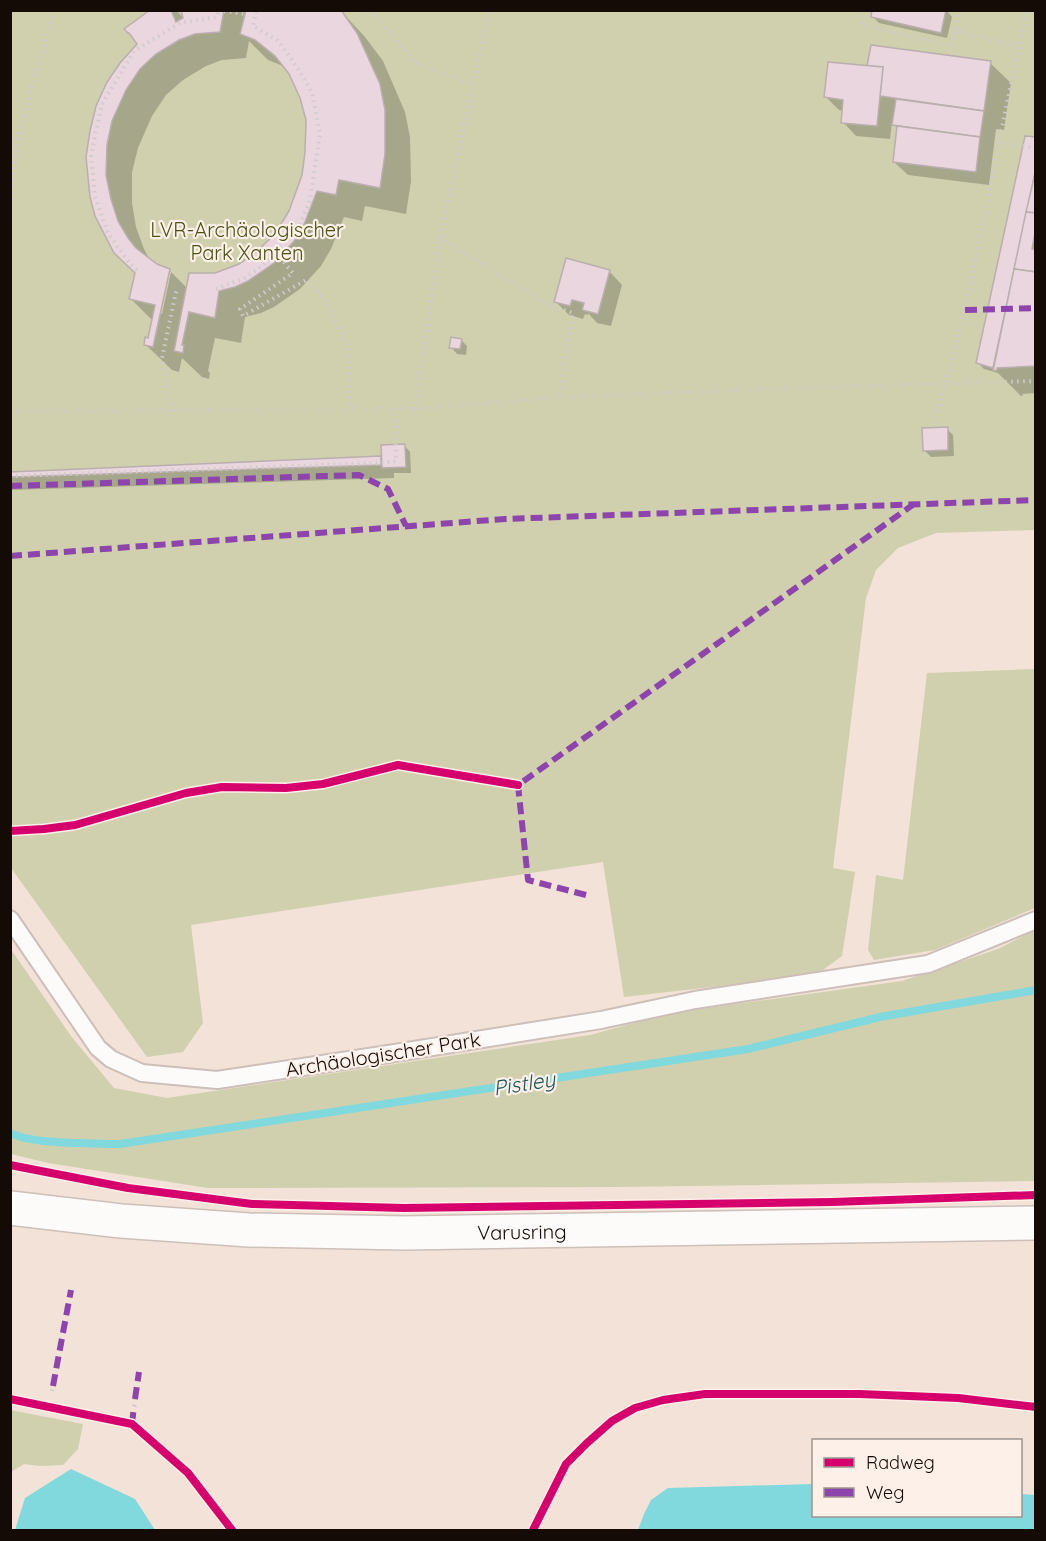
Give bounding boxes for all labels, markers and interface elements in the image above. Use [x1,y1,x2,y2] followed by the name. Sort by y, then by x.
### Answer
[150,217,344,265] park label: LVR-Archäologischer Park Xanten
[284,1026,482,1082] street label: Archäologischer Park
[491,1065,558,1101] water label: Pistley
[477,1218,567,1244] street label: Varusring
[812,1439,1022,1517] legend
[866,1451,935,1474] text: Radweg
[866,1481,904,1504] text: Weg

